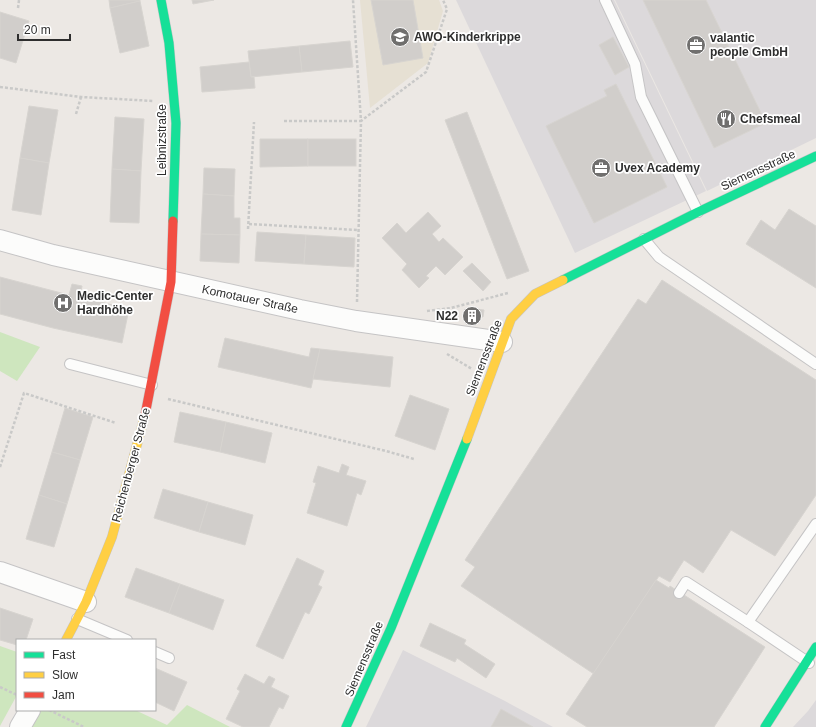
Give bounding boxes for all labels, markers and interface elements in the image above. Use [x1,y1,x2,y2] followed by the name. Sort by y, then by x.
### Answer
[18,16,70,42] scale bar
[24,23,51,37] text: 20 m
[389,26,411,48] school or university icon: AWO-Kinderkrippe
[414,30,521,44] place label: AWO-Kinderkrippe
[710,31,788,59] place label: valantic people GmbH
[685,34,707,56] office icon: valantic people GmbH
[155,104,169,176] street label: Leibnizstraße
[715,108,737,130] restaurant icon: Chefsmeal
[740,112,801,126] place label: Chefsmeal
[718,146,798,193] street label: Siemensstraße
[590,157,612,179] office icon: Uvex Academy
[615,161,700,175] place label: Uvex Academy
[201,282,300,316] street label: Komotauer Straße
[77,289,153,317] place label: Medic-Center Hardhöhe
[52,292,74,314] hospital icon: Medic-Center Hardhöhe
[461,305,483,327] building icon: N22
[436,309,458,323] place label: N22
[463,318,505,398] street label: Siemensstraße
[109,406,153,524] street label: Reichenberger Straße
[342,619,386,699] street label: Siemensstraße
[16,639,156,711] legend
[52,648,76,662] text: Fast
[52,668,78,682] text: Slow
[52,688,75,702] text: Jam

